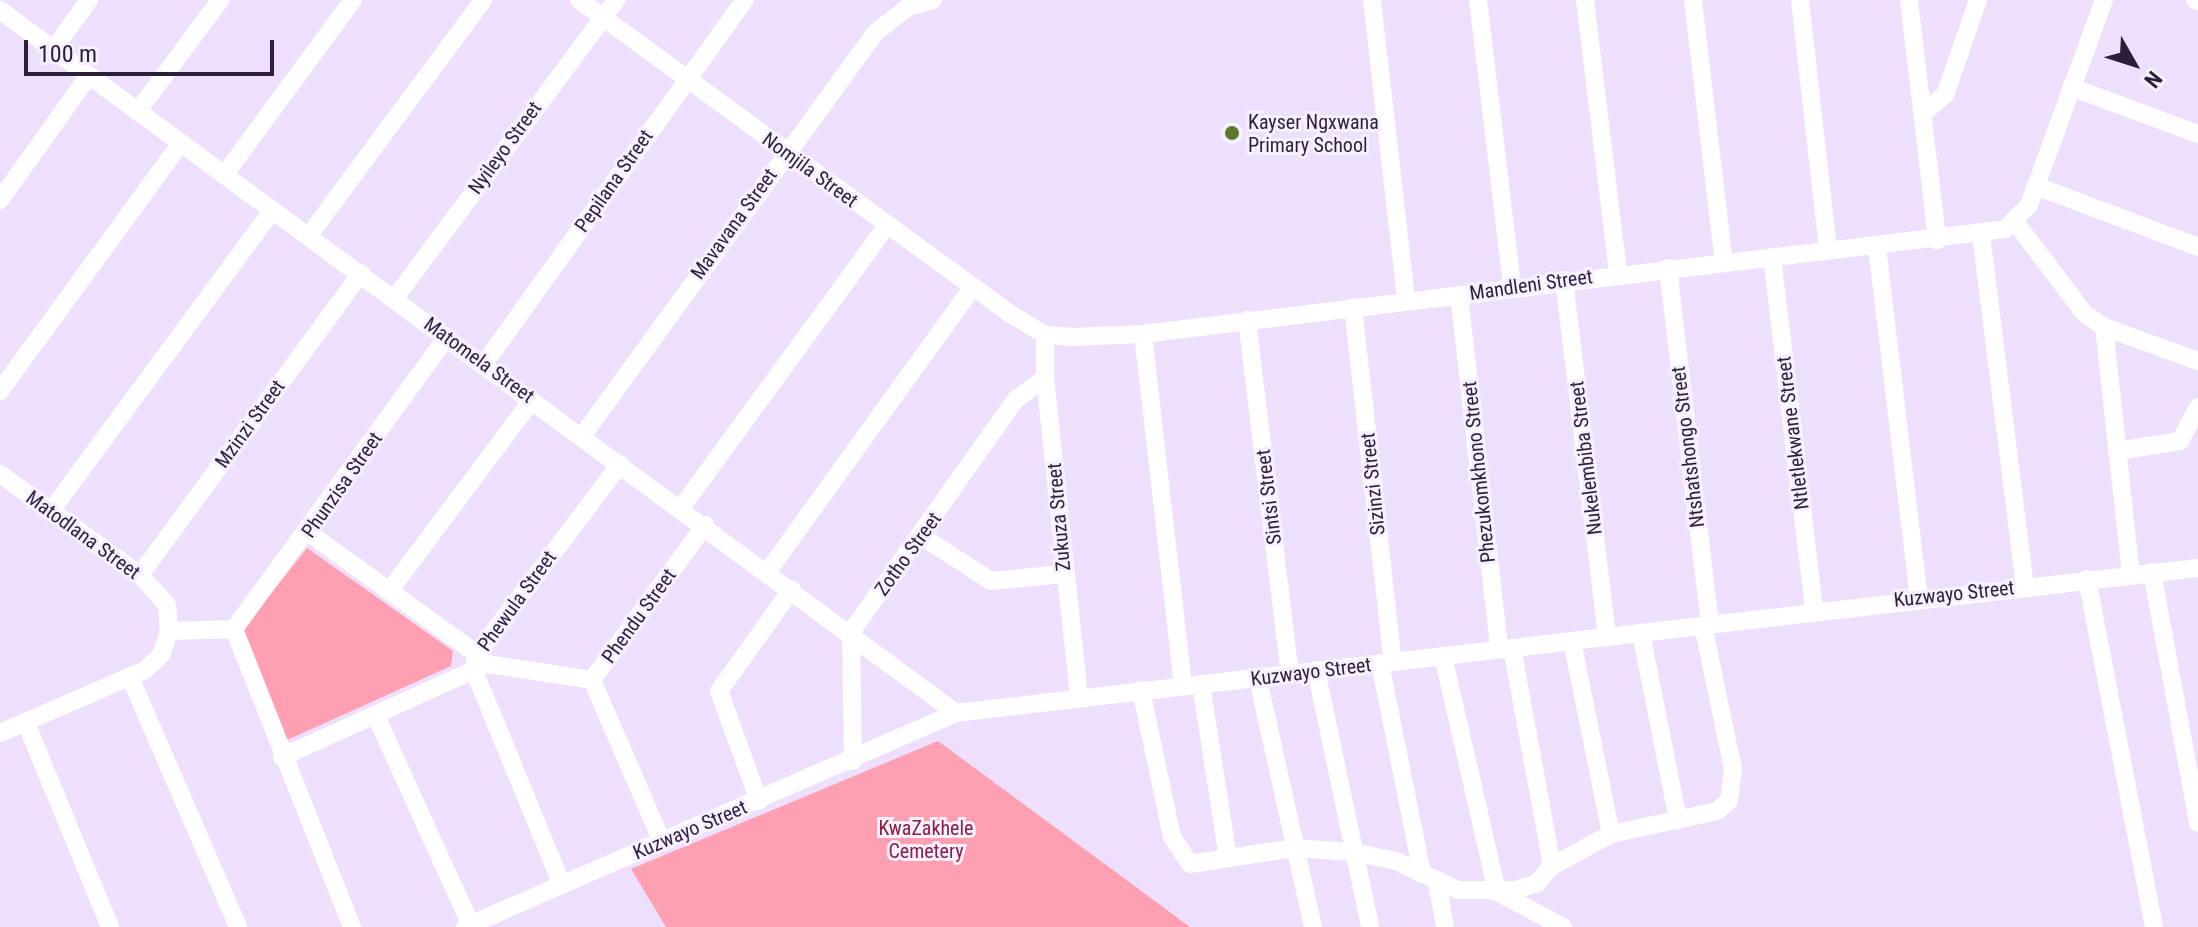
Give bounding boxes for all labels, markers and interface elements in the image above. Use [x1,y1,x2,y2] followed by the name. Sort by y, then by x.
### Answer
[28,24,278,74] scale bar
[2094,24,2174,104] north arrow
[38,40,97,68] text: 100 m
[2139,66,2167,93] text: N
[463,97,547,199] street label: Nyileyo Street
[1248,110,1379,157] place label: Kayser Ngxwana Primary School
[1223,124,1241,142] marker: Kayser Ngxwana Primary School
[570,125,658,237] street label: Pepilana Street
[758,127,862,213] street label: Nomjila Street
[686,164,782,284] street label: Mavavana Street
[1468,264,1594,306] street label: Mandleni Street
[419,312,539,408] street label: Matomela Street
[1772,355,1814,511] street label: Ntletlekwane Street
[1666,365,1710,529] street label: Ntshatshongo Street
[210,375,290,473] street label: Mzinzi Street
[1458,380,1500,564] street label: Phezukomkhono Street
[1565,380,1607,536] street label: Nukelembiba Street
[297,427,387,543] street label: Phunzisa Street
[1356,432,1390,536] street label: Sizinzi Street
[1251,448,1287,546] street label: Sintsi Street
[1042,462,1076,572] street label: Zukuza Street
[21,486,145,584] street label: Matodlana Street
[870,508,946,600] street label: Zotho Street
[472,546,562,656] street label: Phewula Street
[597,564,681,668] street label: Phendu Street
[1892,576,2016,612] street label: Kuzwayo Street
[1249,653,1373,691] street label: Kuzwayo Street
[630,795,750,865] street label: Kuzwayo Street
[879,817,973,864] park label: KwaZakhele Cemetery

